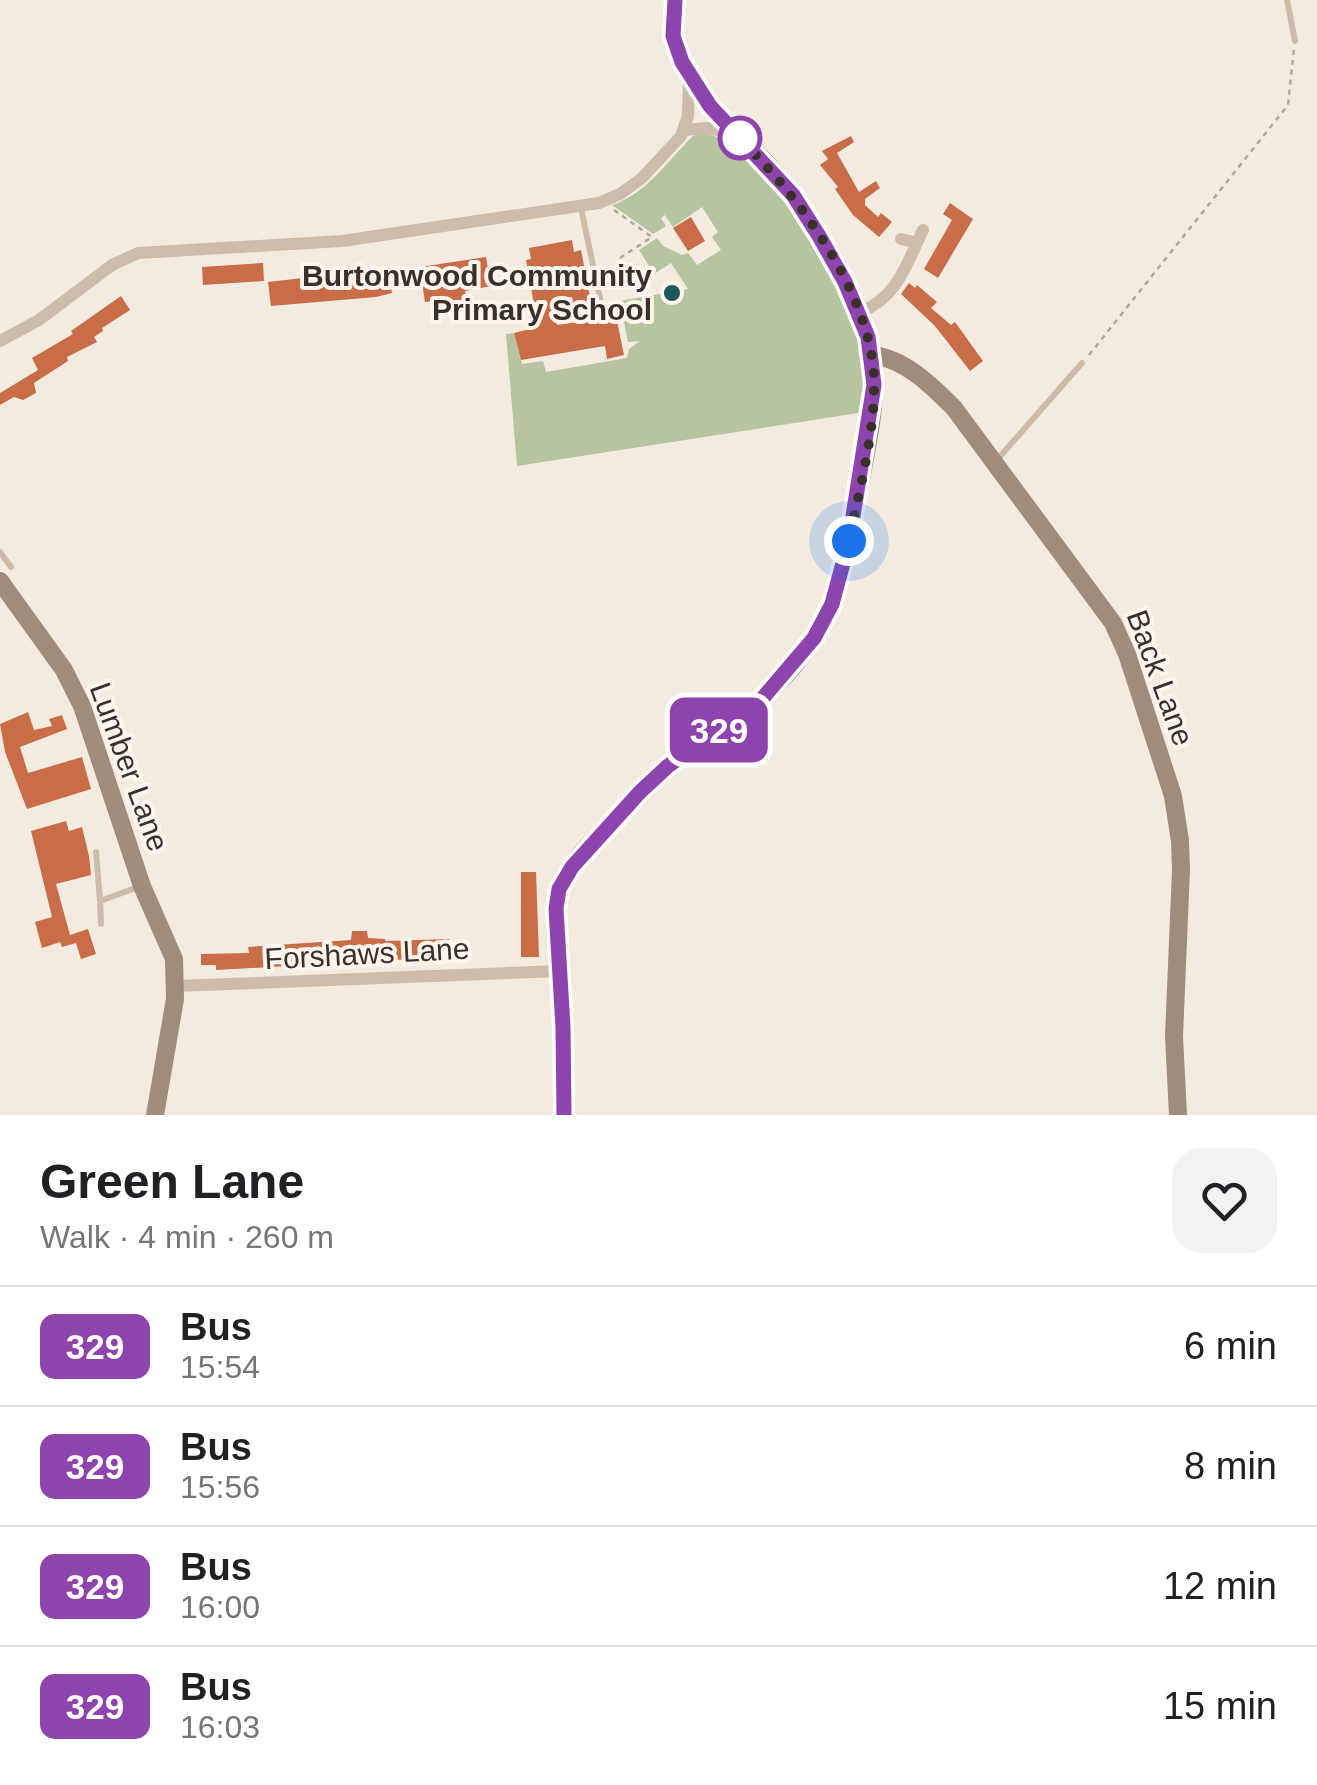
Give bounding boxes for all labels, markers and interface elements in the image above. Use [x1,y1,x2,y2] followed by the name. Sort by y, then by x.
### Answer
[719,117,761,159] unlabelled marker
[302,259,652,326] place label: Burtonwood Community Primary School
[661,282,683,304] marker: Burtonwood Community Primary School
[824,516,874,566] your location
[1121,606,1200,750] street label: Back Lane
[84,678,175,856] street label: Lumber Lane
[662,698,776,762] line badge: 329
[690,711,748,750] text: 329
[264,932,470,975] street label: Forshaws Lane
[1172,1148,1277,1253] button: heart
[40,1155,304,1208] text: Green Lane
[40,1219,334,1255] text: Walk · 4 min · 260 m
[180,1306,252,1348] text: Bus
[1184,1325,1277,1367] text: 6 min
[66,1327,124,1366] text: 329
[180,1349,260,1385] text: 15:54
[180,1426,252,1468] text: Bus
[1184,1445,1277,1487] text: 8 min
[66,1447,124,1486] text: 329
[180,1469,260,1505] text: 15:56
[180,1546,252,1588] text: Bus
[1163,1565,1277,1607] text: 12 min
[66,1567,124,1606] text: 329
[180,1589,260,1625] text: 16:00
[180,1666,252,1708] text: Bus
[1163,1685,1277,1727] text: 15 min
[66,1687,124,1726] text: 329
[180,1709,260,1745] text: 16:03

